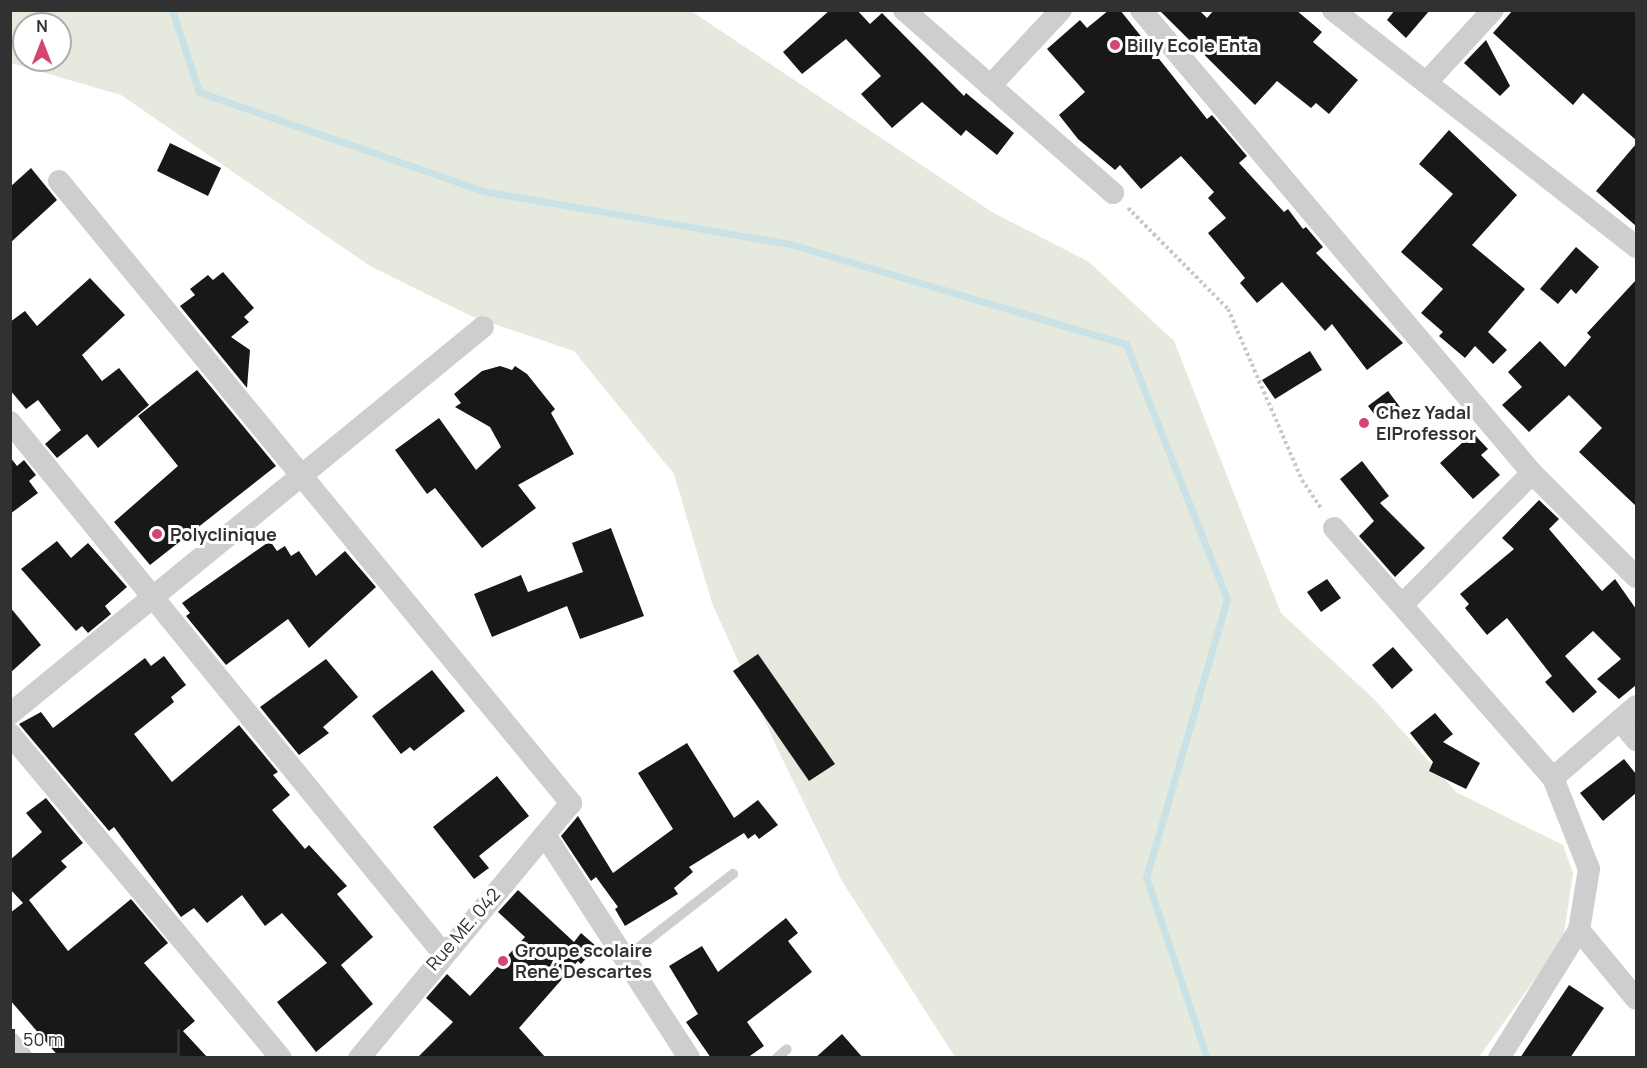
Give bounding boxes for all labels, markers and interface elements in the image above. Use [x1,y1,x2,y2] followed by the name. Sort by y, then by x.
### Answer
[12,12,72,72] north arrow
[36,15,48,37] text: N
[1127,34,1258,56] place label: Billy Ecole Enta
[1108,38,1122,52] marker: Billy Ecole Enta
[1376,402,1476,444] place label: Chez Yadal ElProfessor
[1357,416,1371,430] marker: Chez Yadal ElProfessor
[170,523,277,545] place label: Polyclinique
[148,525,166,543] marker: Polyclinique
[422,884,504,974] street label: Rue ME. 042
[515,940,652,982] place label: Groupe scolaire René Descartes
[496,954,510,968] marker: Groupe scolaire René Descartes
[15,1017,183,1055] scale bar
[23,1027,63,1051] text: 50 m

